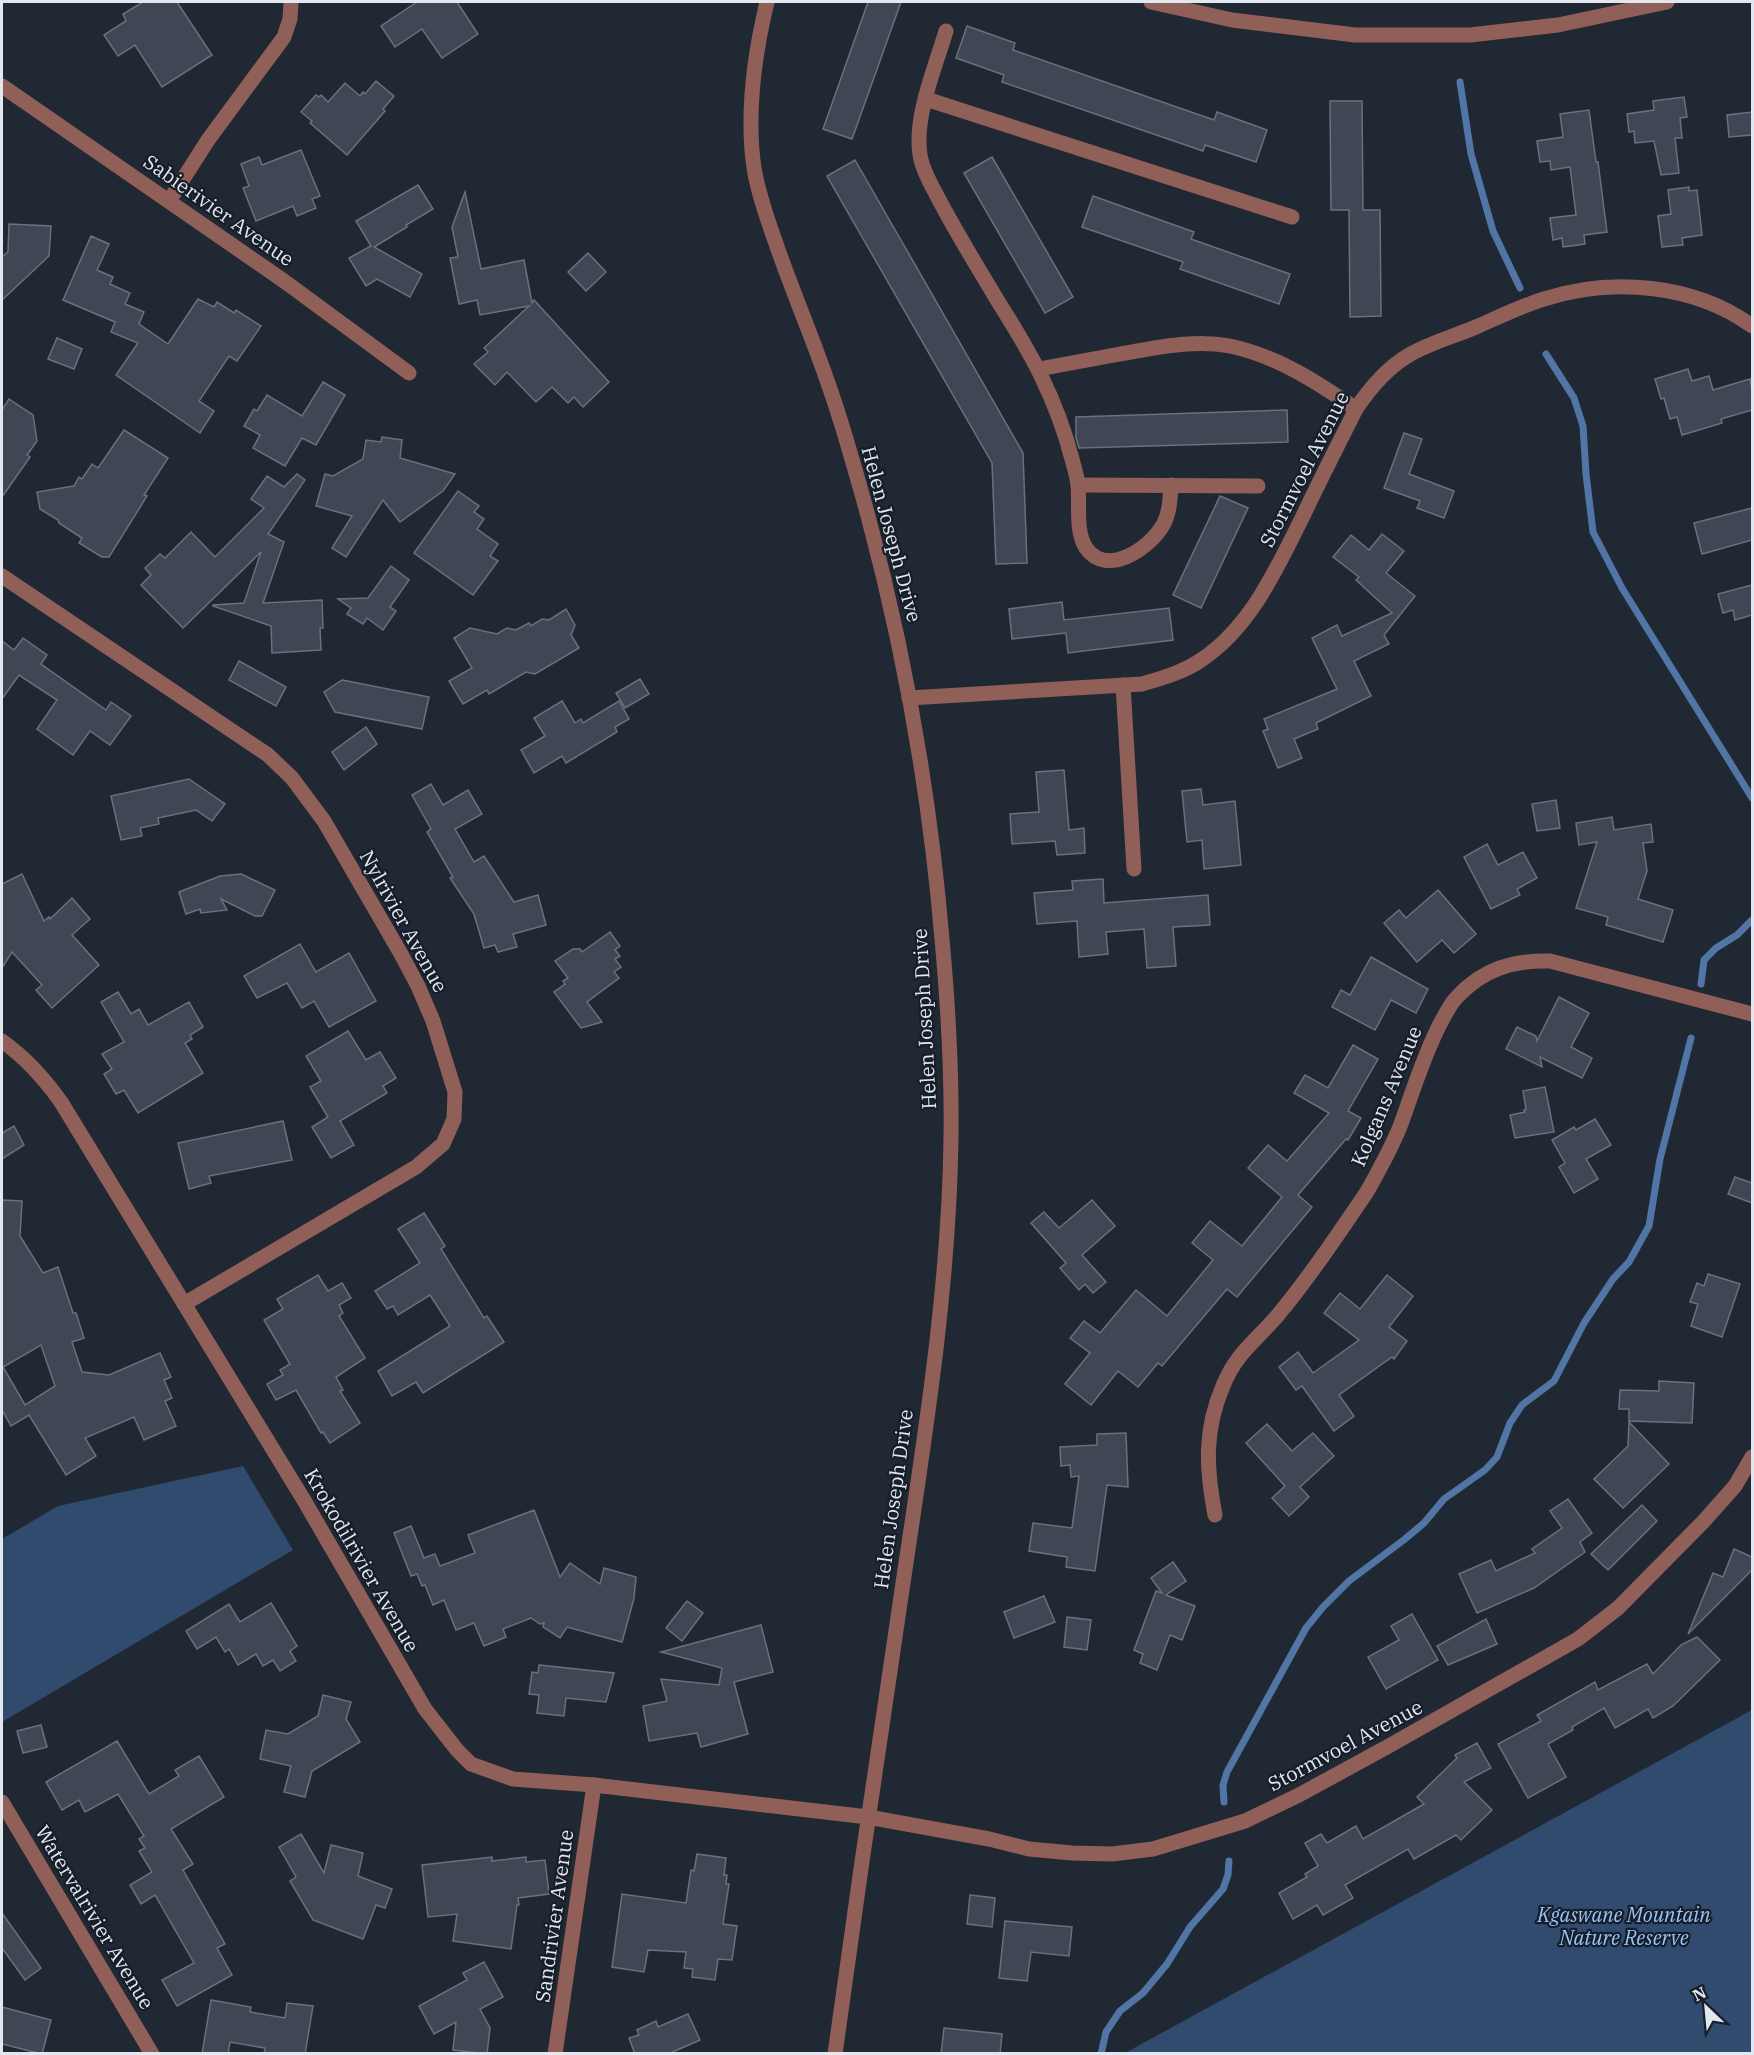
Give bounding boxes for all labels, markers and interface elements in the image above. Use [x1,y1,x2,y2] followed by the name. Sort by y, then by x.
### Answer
[138,148,300,272] street label: Sabierivier Avenue
[1253,387,1355,551] street label: Stormvoel Avenue
[856,443,928,625] street label: Helen Joseph Drive
[354,845,454,997] street label: Nylrivier Avenue
[906,928,942,1110] street label: Helen Joseph Drive
[1344,1022,1428,1170] street label: Kolgans Avenue
[867,1407,919,1591] street label: Helen Joseph Drive
[298,1463,426,1657] street label: Krokodilrivier Avenue
[1263,1693,1427,1797] street label: Stormvoel Avenue
[29,1820,161,2014] street label: Watervalrivier Avenue
[529,1828,579,2004] street label: Sandrivier Avenue
[1536,1901,1711,1951] park label: Kgaswane Mountain Nature Reserve
[1676,1977,1736,2037] north arrow
[1689,1982,1709,2005] text: N

